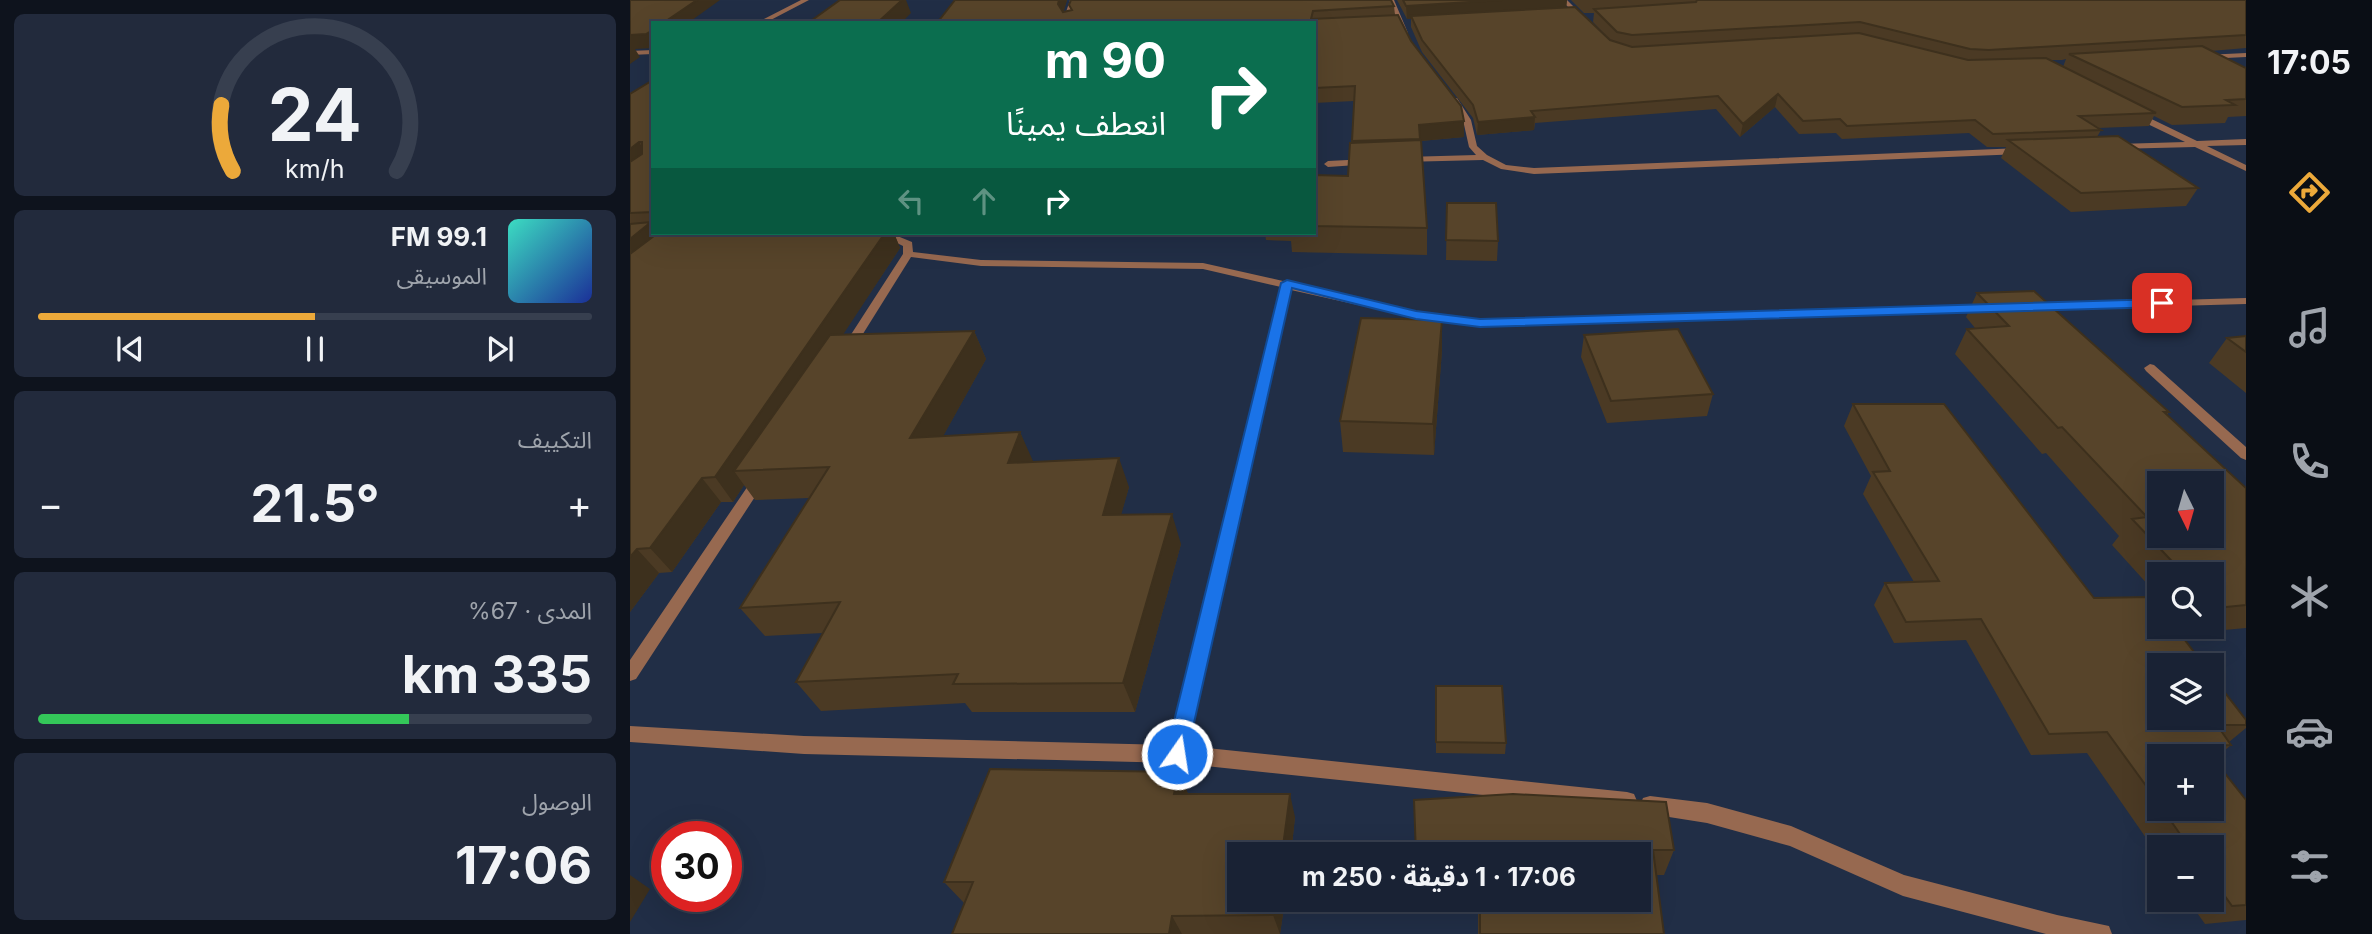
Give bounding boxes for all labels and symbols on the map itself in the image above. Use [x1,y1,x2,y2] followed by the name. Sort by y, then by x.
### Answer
[2132,273,2192,333] pin
[2147,471,2224,548] north arrow
[1140,717,1214,791] position arrow
[651,821,742,912] speed limit sign: 30

